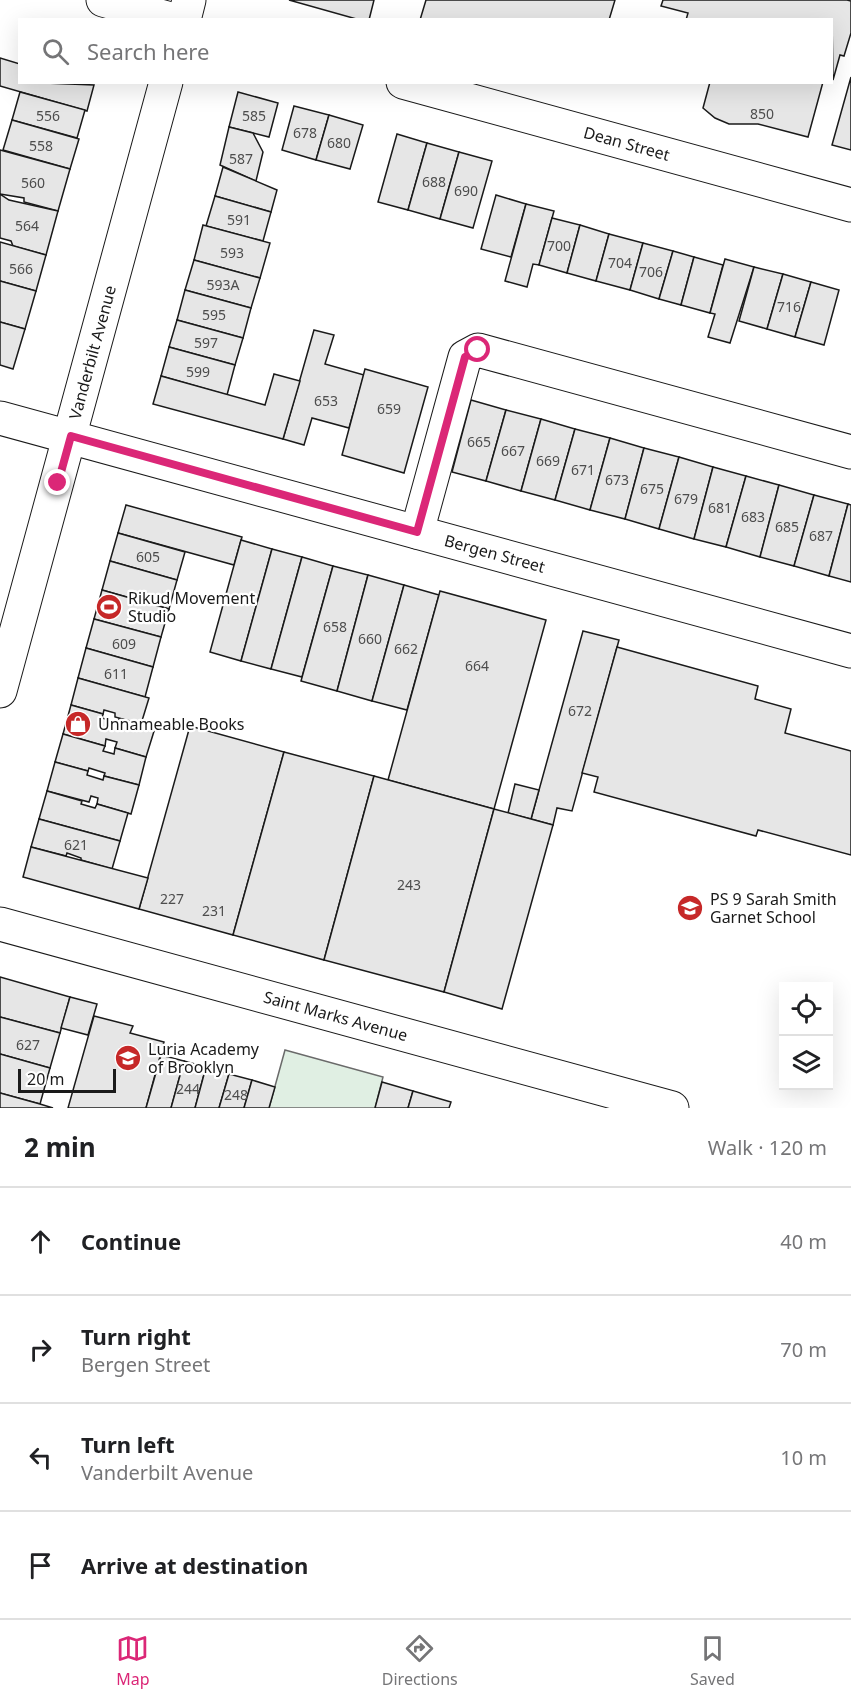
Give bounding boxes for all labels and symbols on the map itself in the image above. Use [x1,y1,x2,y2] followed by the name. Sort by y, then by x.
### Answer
[750,104,774,123] house number: 850
[36,106,60,125] house number: 556
[242,106,266,125] house number: 585
[581,121,673,166] street label: Dean Street
[293,123,317,142] house number: 678
[327,133,351,152] house number: 680
[29,136,53,155] house number: 558
[229,149,253,168] house number: 587
[422,172,446,191] house number: 688
[21,173,45,192] house number: 560
[454,181,478,200] house number: 690
[227,210,251,229] house number: 591
[15,216,39,235] house number: 564
[547,236,571,255] house number: 700
[220,243,244,262] house number: 593
[608,253,632,272] house number: 704
[9,259,33,278] house number: 566
[639,262,663,281] house number: 706
[207,275,240,294] house number: 593A
[64,283,121,422] street label: Vanderbilt Avenue
[777,297,801,316] house number: 716
[202,305,226,324] house number: 595
[194,333,218,352] house number: 597
[464,336,490,362] route start
[186,362,210,381] house number: 599
[314,391,338,410] house number: 653
[377,399,401,418] house number: 659
[467,432,491,451] house number: 665
[501,441,525,460] house number: 667
[536,451,560,470] house number: 669
[571,460,595,479] house number: 671
[44,469,70,495] route end
[605,470,629,489] house number: 673
[640,479,664,498] house number: 675
[674,489,698,508] house number: 679
[708,498,732,517] house number: 681
[741,507,765,526] house number: 683
[775,517,799,536] house number: 685
[809,526,833,545] house number: 687
[442,529,548,578] street label: Bergen Street
[136,547,160,566] house number: 605
[128,587,255,627] place label: Rikud Movement Studio
[94,592,124,622] sports icon: Rikud Movement Studio
[323,617,347,636] house number: 658
[358,629,382,648] house number: 660
[112,634,136,653] house number: 609
[394,639,418,658] house number: 662
[465,656,489,675] house number: 664
[104,664,128,683] house number: 611
[568,701,592,720] house number: 672
[63,709,93,739] shop icon: Unnameable Books
[98,713,245,735] place label: Unnameable Books
[64,835,88,854] house number: 621
[397,875,421,894] house number: 243
[710,888,837,928] place label: PS 9 Sarah Smith Garnet School
[160,889,184,908] house number: 227
[675,893,705,923] school or university icon: PS 9 Sarah Smith Garnet School
[202,901,226,920] house number: 231
[261,986,410,1046] street label: Saint Marks Avenue
[16,1035,40,1054] house number: 627
[148,1038,260,1078] place label: Luria Academy of Brooklyn
[113,1043,143,1073] school or university icon: Luria Academy of Brooklyn
[18,1066,116,1094] scale bar
[176,1079,200,1098] house number: 244
[224,1085,248,1104] house number: 248

